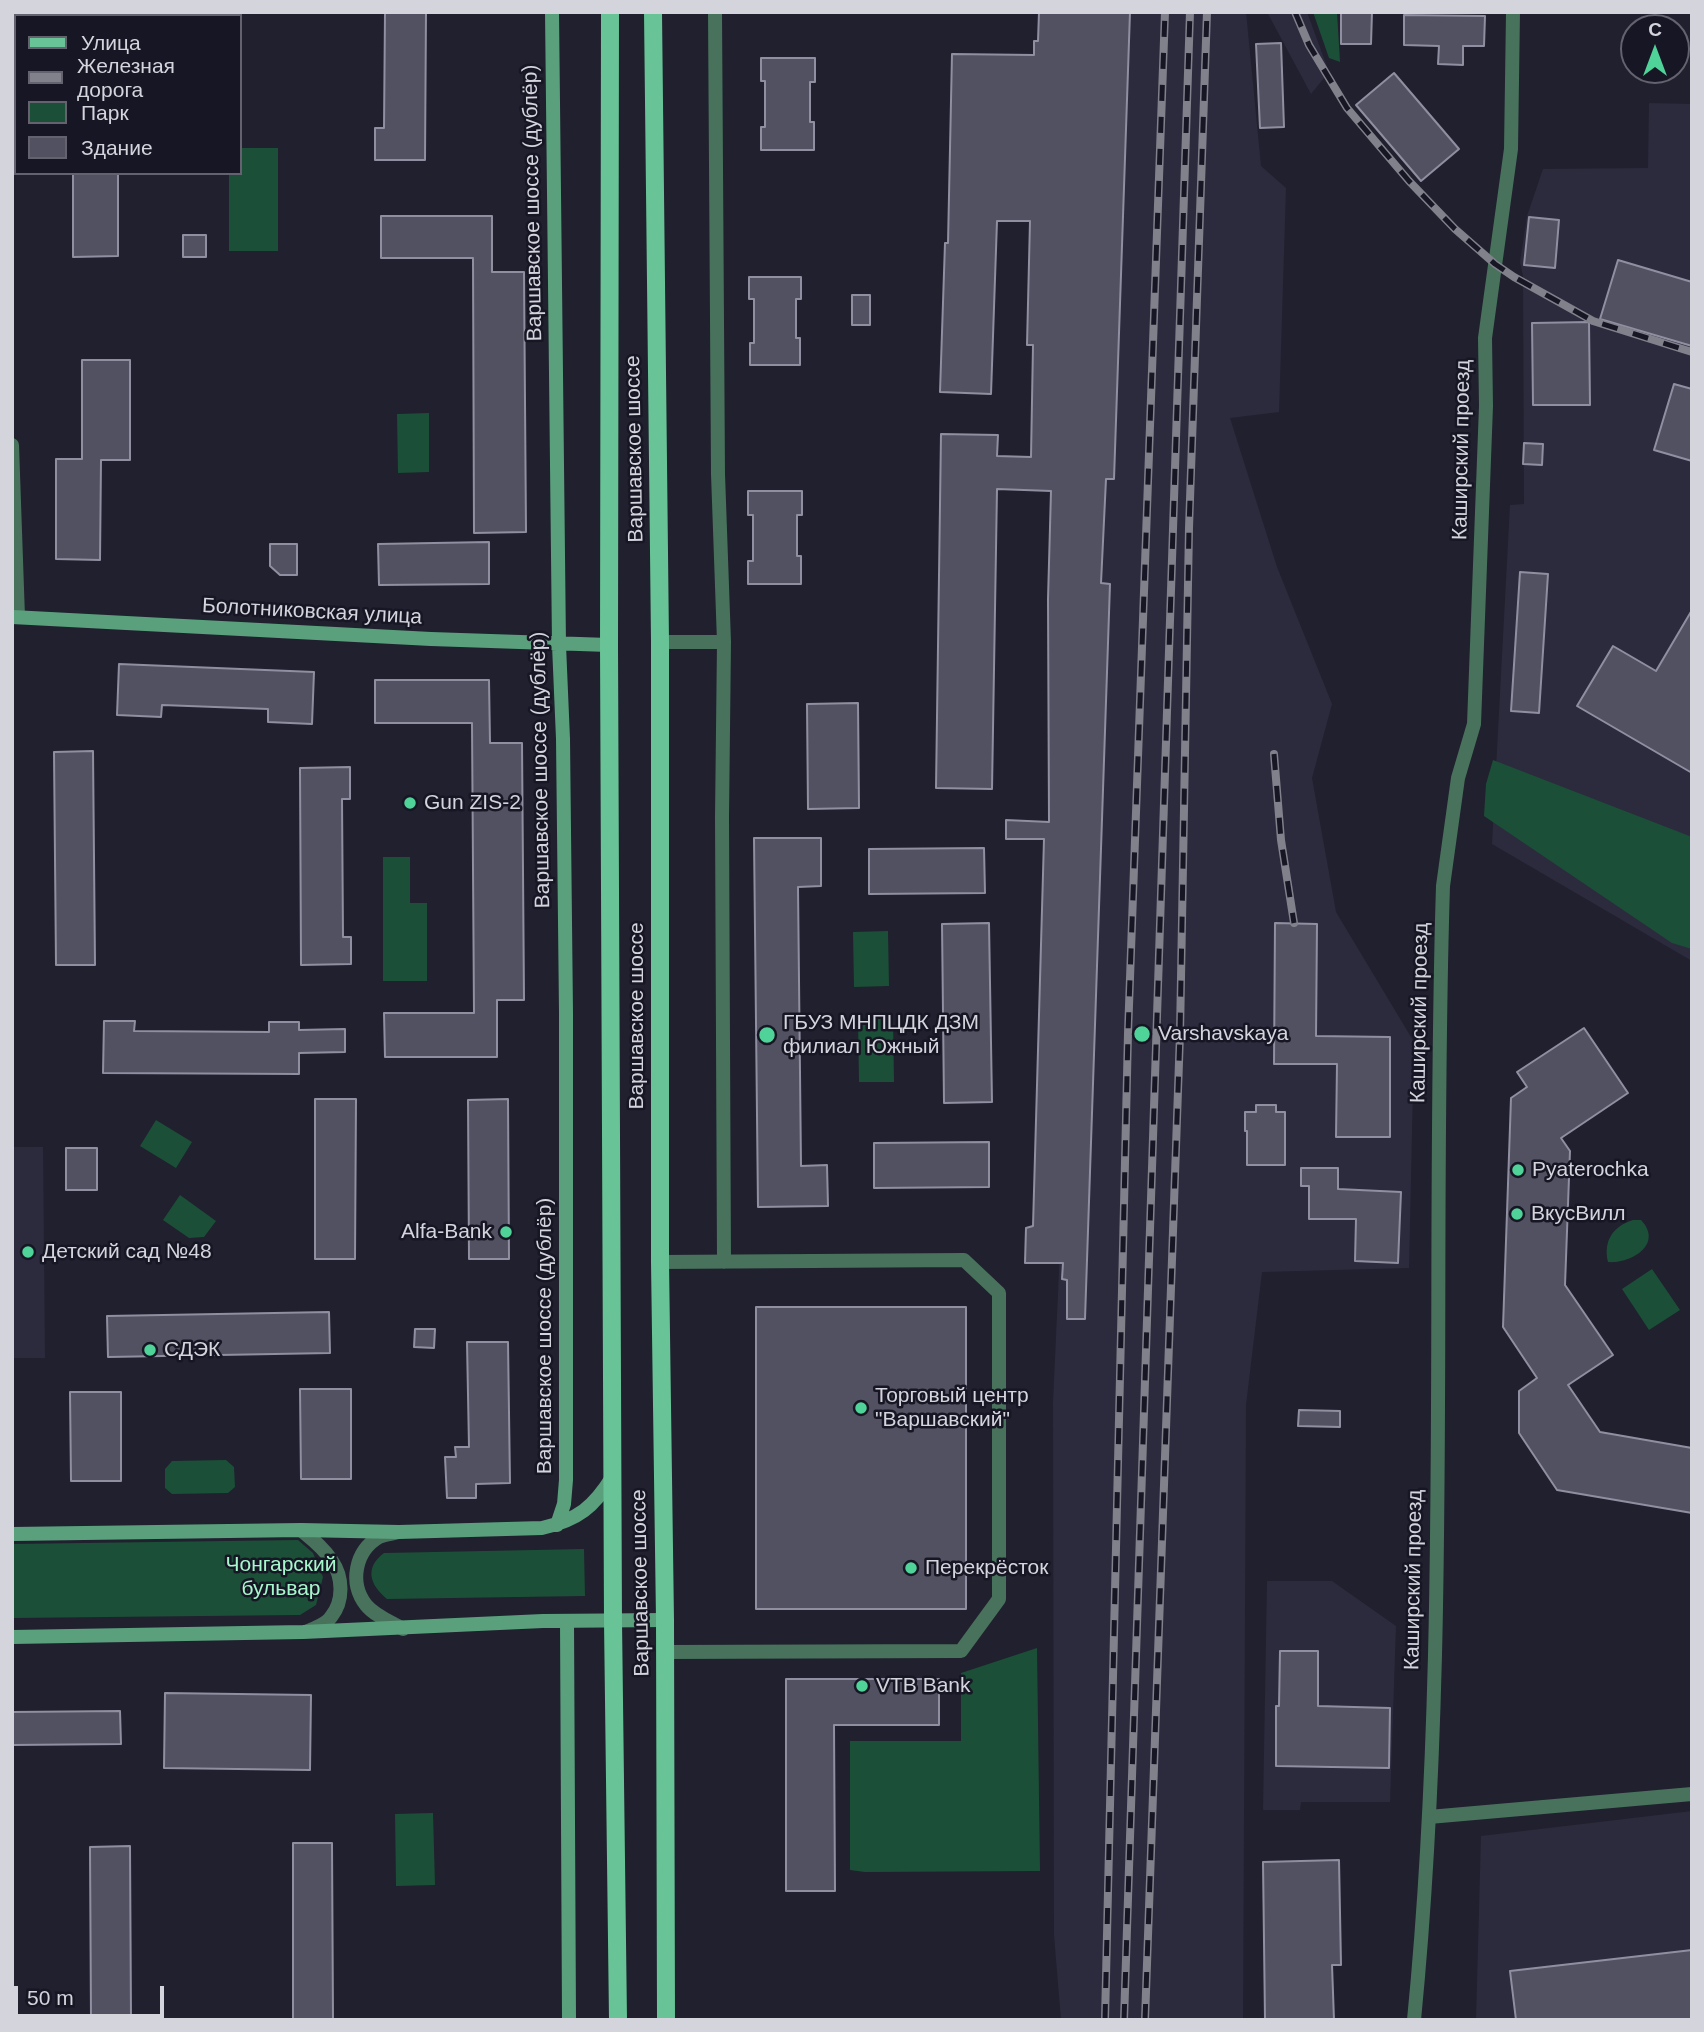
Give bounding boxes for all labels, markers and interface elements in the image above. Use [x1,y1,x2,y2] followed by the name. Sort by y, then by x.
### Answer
[14,14,242,175] legend
[1620,14,1690,84] north arrow
[1648,19,1662,40] text: С
[81,31,141,54] text: Улица
[77,54,175,101] text: Железная дорога
[518,64,548,342] street label: Варшавское шоссе (дублёр)
[81,101,129,124] text: Парк
[81,136,153,159] text: Здание
[621,355,649,543] street label: Варшавское шоссе
[1448,360,1476,540] street label: Каширский проезд
[201,594,423,630] street label: Болотниковская улица
[526,631,556,909] street label: Варшавское шоссе (дублёр)
[424,790,521,816] place label: Gun ZIS-2
[402,795,418,811] marker: Gun ZIS-2
[624,922,650,1110] street label: Варшавское шоссе
[1406,923,1434,1103] street label: Каширский проезд
[783,1010,979,1060] place label: ГБУЗ МНПЦДК ДЗМ филиал Южный
[1158,1021,1288,1047] place label: Varshavskaya
[1132,1024,1152,1044] marker: Varshavskaya
[757,1025,777,1045] marker: ГБУЗ МНПЦДК ДЗМ филиал Южный
[1532,1157,1649,1183] place label: Pyaterochka
[1510,1162,1526,1178] marker: Pyaterochka
[532,1198,558,1474] street label: Варшавское шоссе (дублёр)
[1531,1201,1625,1227] place label: ВкусВилл
[1509,1206,1525,1222] marker: ВкусВилл
[401,1219,492,1245] place label: Alfa-Bank
[498,1224,514,1240] marker: Alfa-Bank
[42,1239,212,1265] place label: Детский сад №48
[20,1244,36,1260] marker: Детский сад №48
[164,1337,220,1363] place label: СДЭК
[142,1342,158,1358] marker: СДЭК
[875,1383,1029,1433] place label: Торговый центр "Варшавский"
[853,1400,869,1416] marker: Торговый центр "Варшавский"
[627,1489,655,1677] street label: Варшавское шоссе
[1400,1490,1428,1670] street label: Каширский проезд
[226,1552,336,1602] park label: Чонгарский бульвар
[925,1555,1048,1581] place label: Перекрёсток
[903,1560,919,1576] marker: Перекрёсток
[876,1673,971,1699] place label: VTB Bank
[854,1678,870,1694] marker: VTB Bank
[18,1972,168,2016] scale bar
[27,1986,74,2009] text: 50 m

